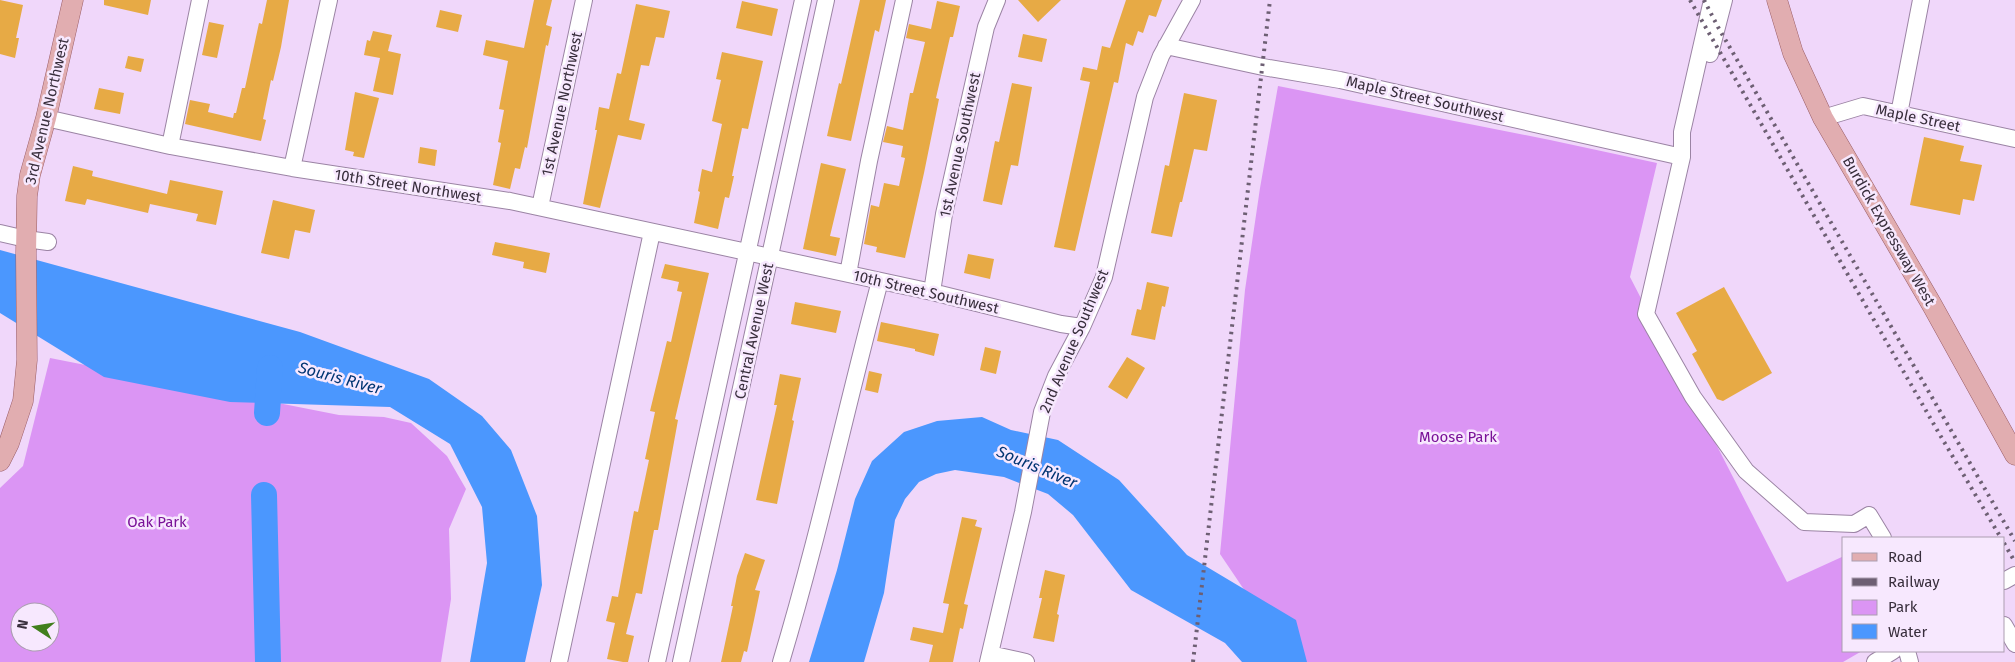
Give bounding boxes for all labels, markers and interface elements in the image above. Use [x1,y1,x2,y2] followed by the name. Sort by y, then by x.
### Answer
[538,30,586,178] street label: 1st Avenue Northwest
[21,35,73,186] street label: 3rd Avenue Northwest
[936,70,984,219] street label: 1st Avenue Southwest
[1344,72,1506,126] street label: Maple Street Southwest
[1874,100,1962,136] street label: Maple Street
[1839,153,1939,309] street label: Burdick Expressway West
[333,166,483,207] street label: 10th Street Northwest
[731,261,777,401] street label: Central Avenue West
[851,266,1001,318] street label: 10th Street Southwest
[1036,266,1113,415] street label: 2nd Avenue Southwest
[295,358,385,398] water label: Souris River
[1419,428,1497,446] park label: Moose Park
[993,441,1081,493] water label: Souris River
[127,513,187,531] park label: Oak Park
[1842,537,2005,652] legend
[1888,548,1923,566] text: Road
[1888,573,1940,591] text: Railway
[1888,598,1918,616] text: Park
[10,602,60,652] north arrow
[13,618,32,631] text: N
[1888,623,1927,641] text: Water

